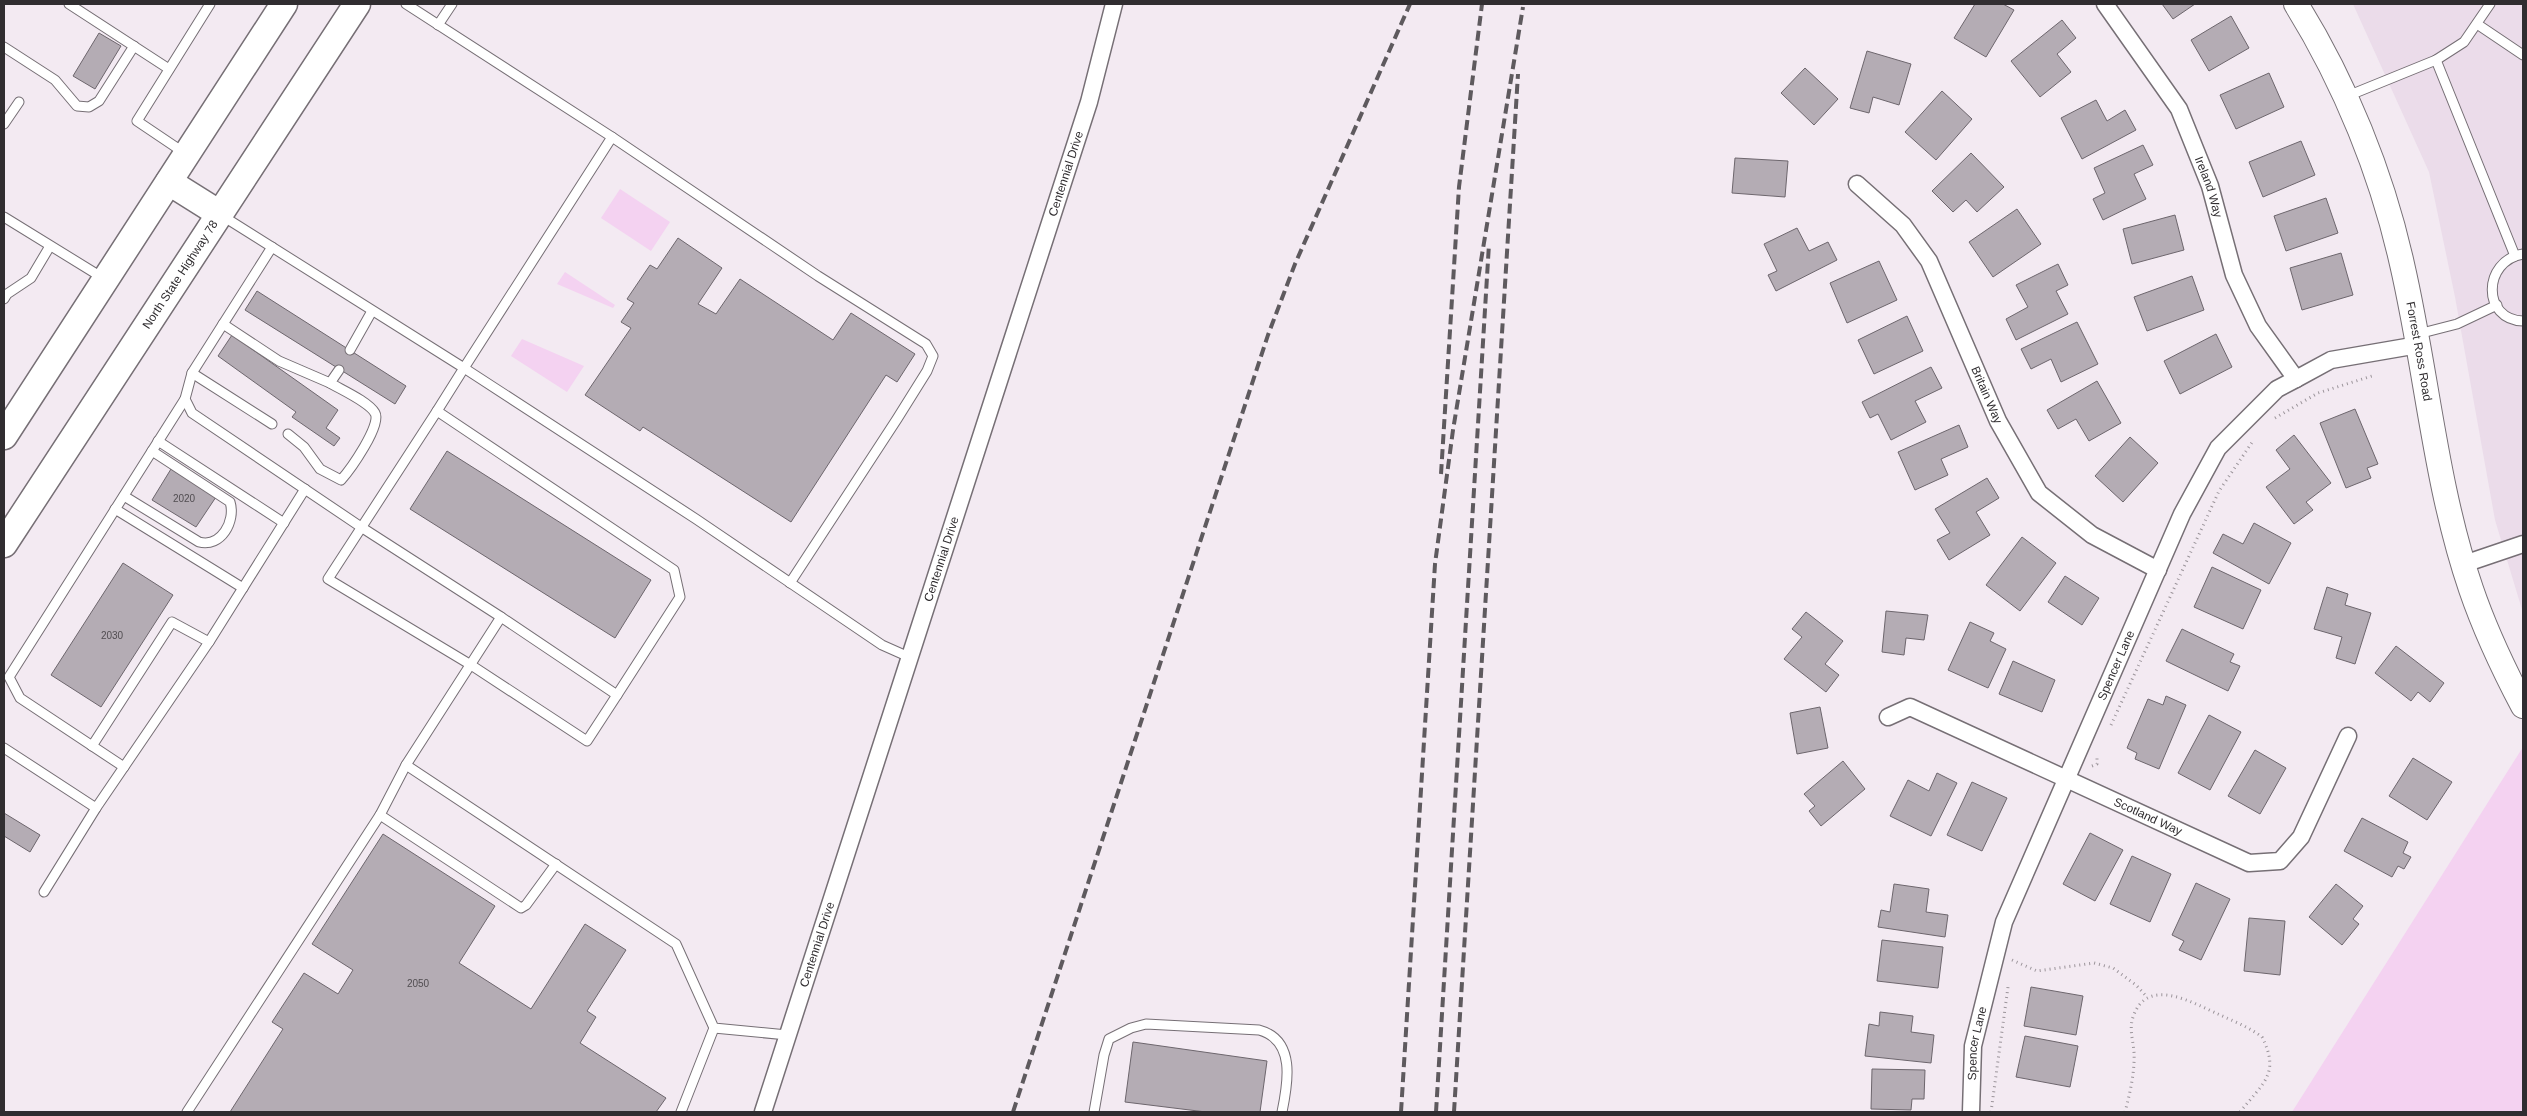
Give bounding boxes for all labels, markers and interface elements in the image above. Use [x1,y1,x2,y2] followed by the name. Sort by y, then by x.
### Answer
[1046,129,1086,218] street label: Centennial Drive
[2192,154,2225,219] street label: Ireland Way
[140,217,221,331] street label: North State Highway 78
[2403,300,2435,402] street label: Forrest Ross Road
[1968,364,2005,426] street label: Britain Way
[173,493,196,504] house number: 2020
[921,514,962,604] street label: Centennial Drive
[2095,628,2138,702] street label: Spencer Lane
[101,630,124,641] house number: 2030
[2111,795,2184,838] street label: Scotland Way
[797,900,837,989] street label: Centennial Drive
[407,978,430,989] house number: 2050
[1965,1005,1990,1081] street label: Spencer Lane

